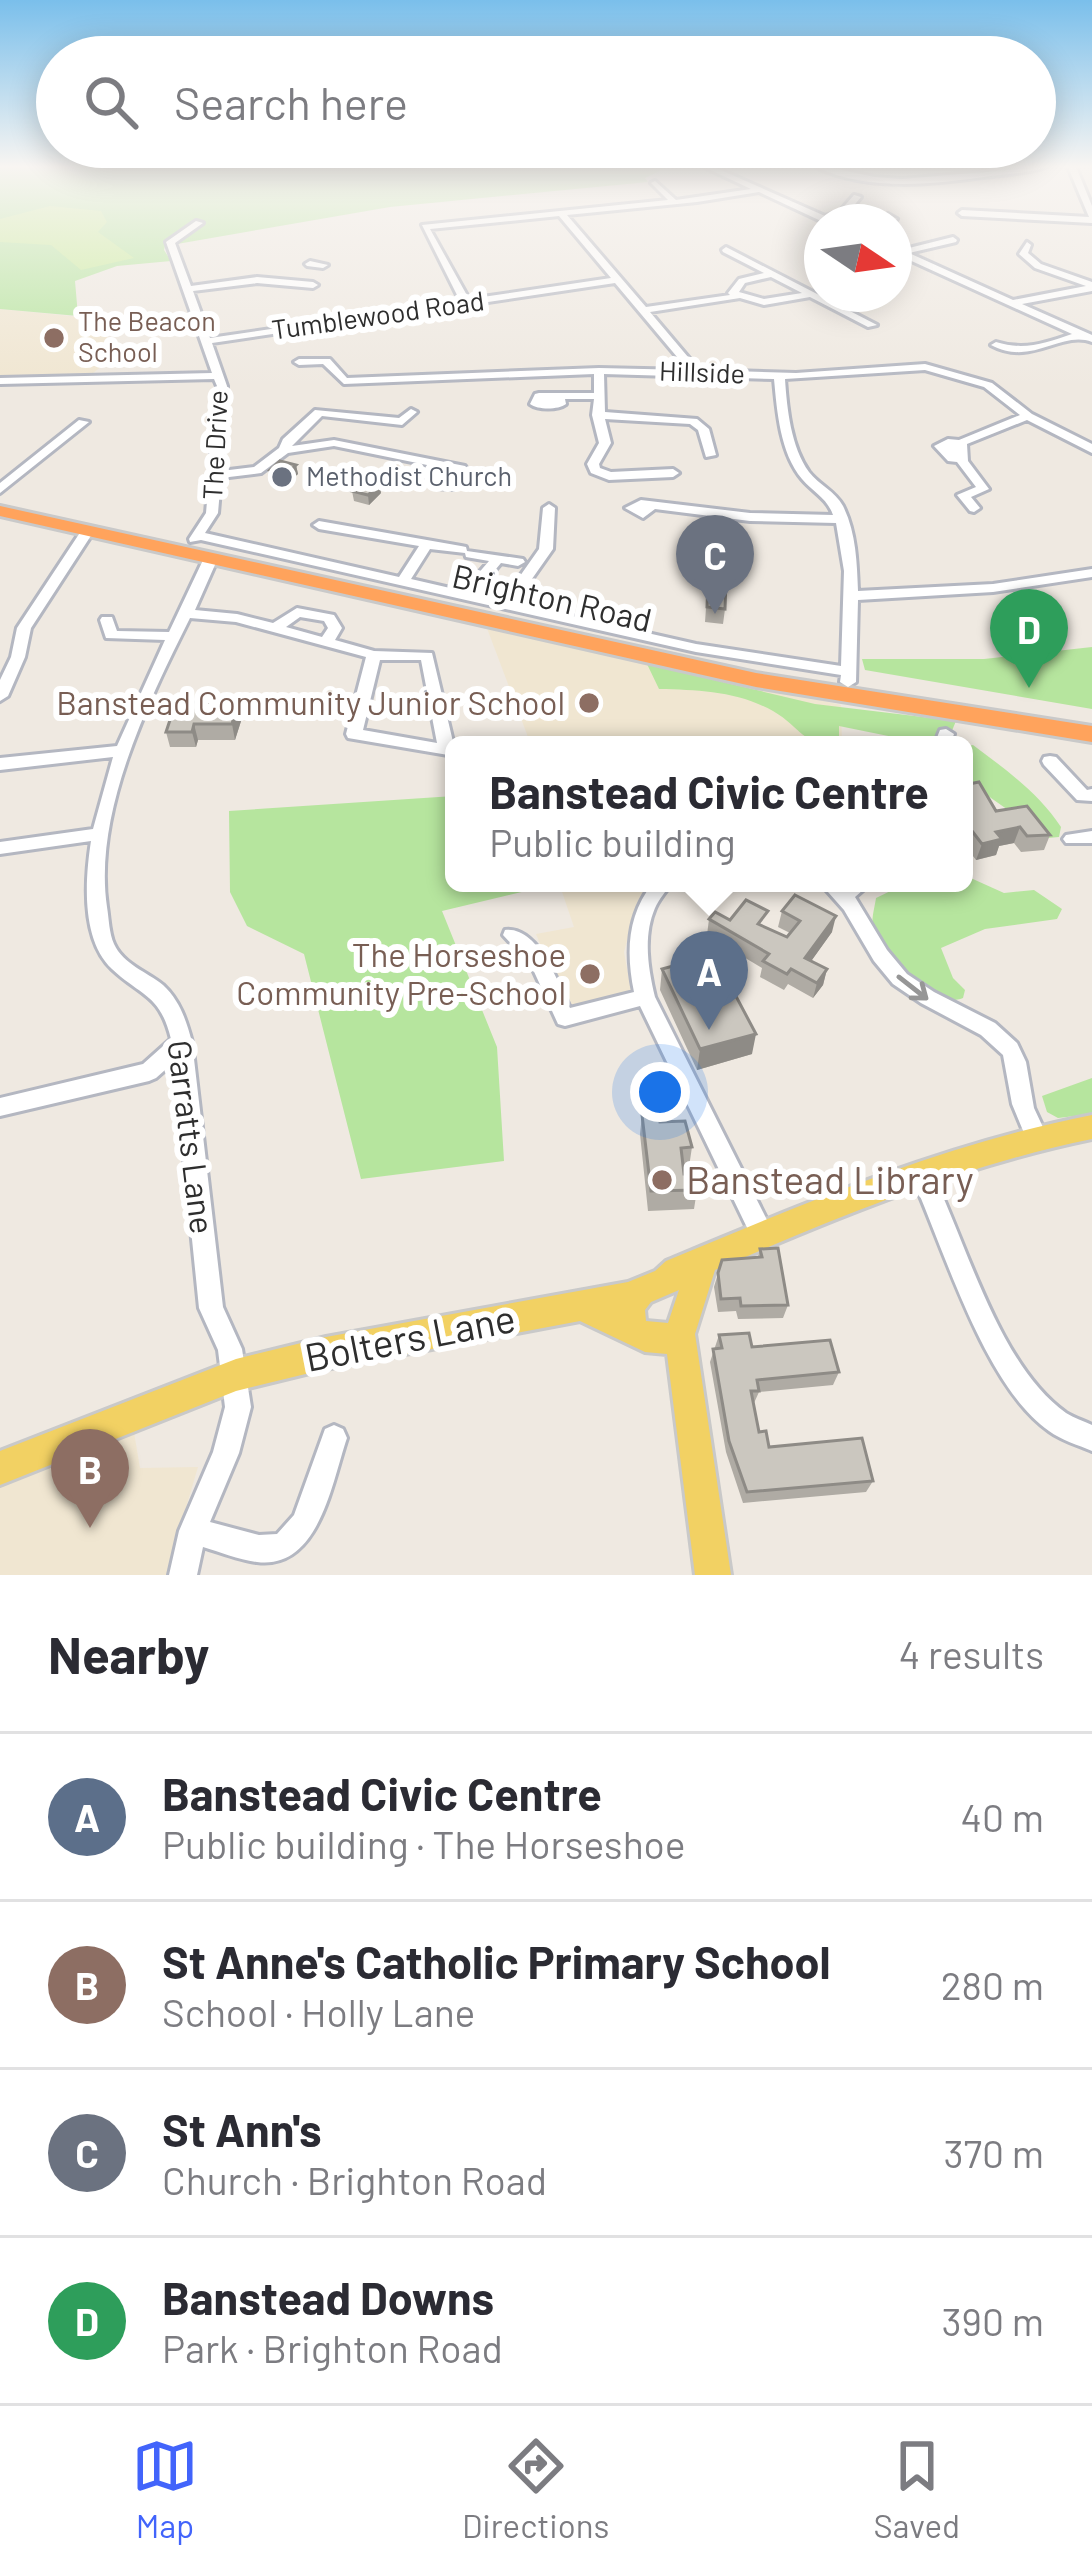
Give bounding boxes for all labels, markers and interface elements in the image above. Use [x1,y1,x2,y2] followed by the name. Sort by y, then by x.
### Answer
[36,36,1056,168] search box
[78,69,144,135] icon: search
[174,75,408,129] text: Search here
[804,204,912,312] north arrow
[269,283,486,345] street label: Tumblewood Road
[78,304,216,367] place label: The Beacon School
[41,325,67,351] marker: The Beacon School
[659,354,746,388] street label: Hillside
[195,389,233,501] street label: The Drive
[306,459,512,491] place label: Methodist Church
[269,464,295,490] marker: Methodist Church
[676,515,754,614] pin: C
[449,555,656,639] street label: Brighton Road
[990,589,1068,688] pin: D
[56,682,565,722] place label: Banstead Community Junior School
[576,690,602,716] marker: Banstead Community Junior School
[445,736,973,892] popup
[489,764,929,818] text: Banstead Civic Centre
[489,818,736,865] text: Public building
[670,931,748,1030] pin: A
[236,934,566,1012] place label: The Horseshoe Community Pre-School
[577,961,603,987] marker: The Horseshoe Community Pre-School
[896,975,928,1001] one-way arrow
[160,1038,224,1236] street label: Garratts Lane
[630,1062,690,1122] your location
[686,1155,974,1202] place label: Banstead Library
[649,1167,675,1193] marker: Banstead Library
[301,1293,519,1380] street label: Bolters Lane
[51,1429,129,1528] pin: B
[48,1623,209,1684] text: Nearby
[899,1630,1044,1677] text: 4 results
[162,1766,602,1820] text: Banstead Civic Centre
[74,1793,100,1840] text: A
[960,1793,1044,1840] text: 40 m
[162,1820,685,1867] text: Public building · The Horseshoe
[162,1934,831,1988] text: St Anne's Catholic Primary School
[75,1961,99,2008] text: B
[941,1961,1044,2008] text: 280 m
[162,1988,475,2035] text: School · Holly Lane
[162,2102,322,2156] text: St Ann's
[75,2129,99,2176] text: C
[943,2129,1044,2176] text: 370 m
[162,2156,547,2203] text: Church · Brighton Road
[162,2270,494,2324] text: Banstead Downs
[75,2297,99,2344] text: D
[942,2297,1044,2344] text: 390 m
[162,2324,503,2371] text: Park · Brighton Road
[132,2433,198,2545] tab: Map
[462,2433,609,2545] tab: Directions
[873,2433,960,2545] tab: Saved

